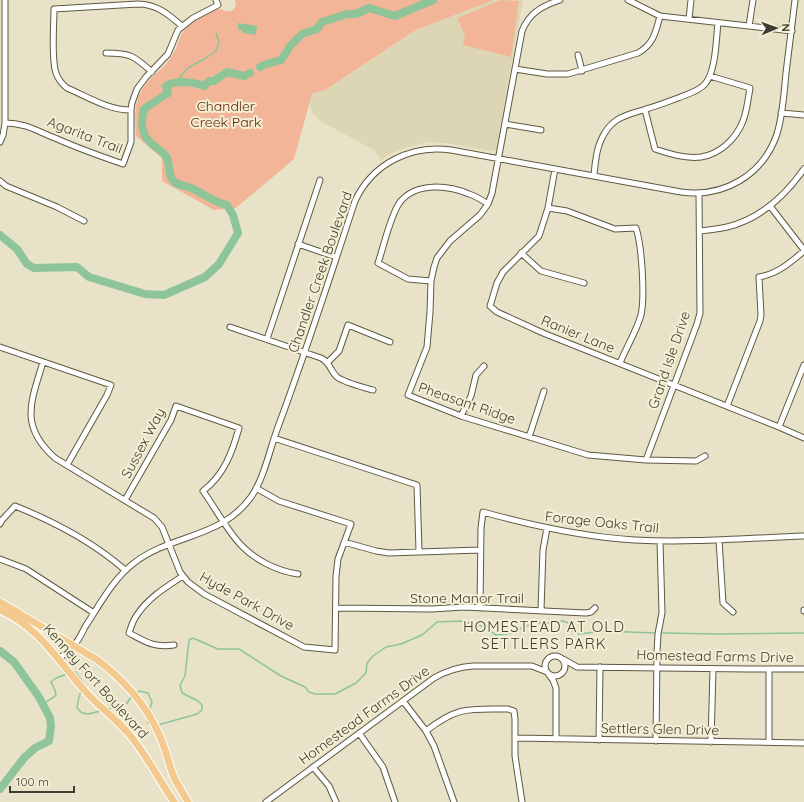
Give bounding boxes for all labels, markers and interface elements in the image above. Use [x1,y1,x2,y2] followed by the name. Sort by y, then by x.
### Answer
[756,8,796,48] north arrow
[779,23,793,32] text: N
[191,97,262,131] park label: Chandler Creek Park
[45,112,125,158] street label: Agarita Trail
[284,189,356,355] street label: Chandler Creek Boulevard
[644,309,694,411] street label: Grand Isle Drive
[538,311,618,357] street label: Ranier Lane
[416,378,518,428] street label: Pheasant Ridge
[117,405,169,481] street label: Sussex Way
[544,507,660,537] street label: Forage Oaks Trail
[197,568,298,634] street label: Hyde Park Drive
[410,589,524,607] street label: Stone Manor Trail
[463,617,625,653] district label: HOMESTEAD AT OLD SETTLERS PARK
[40,620,152,742] street label: Kenney Fort Boulevard
[636,646,794,666] street label: Homestead Farms Drive
[295,661,433,769] street label: Homestead Farms Drive
[601,719,719,739] street label: Settlers Glen Drive
[10,768,74,794] scale bar
[16,774,49,789] text: 100 m

